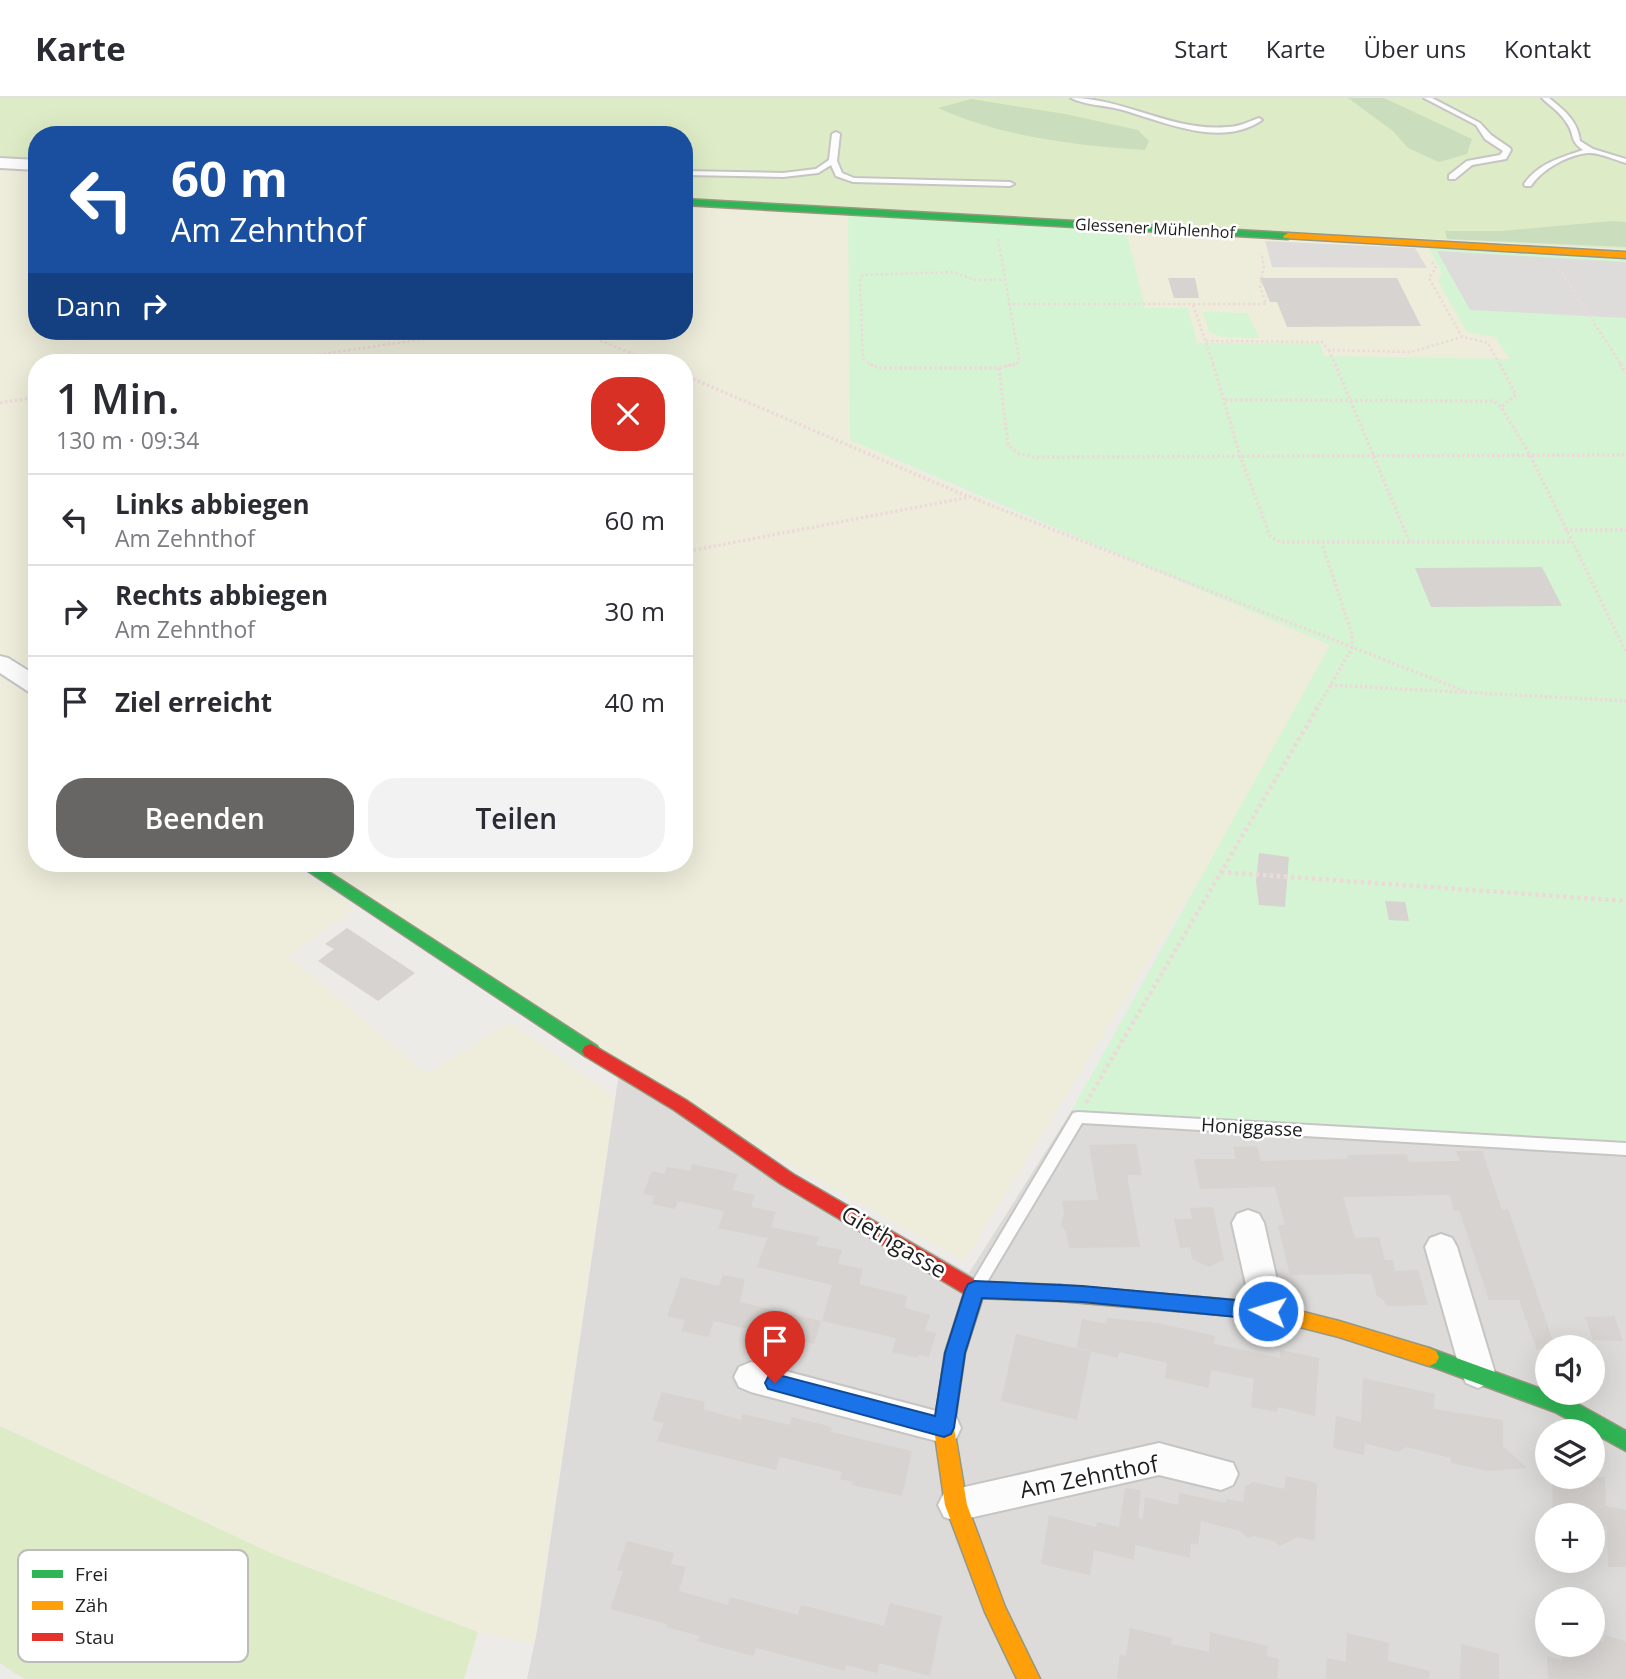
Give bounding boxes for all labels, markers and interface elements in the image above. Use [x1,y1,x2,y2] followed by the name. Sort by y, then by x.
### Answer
[35,26,126,71] text: Karte
[1174,32,1228,65] text: Start
[1266,32,1326,65] text: Karte
[1364,32,1466,65] text: Über uns
[1504,32,1591,65] text: Kontakt
[171,145,288,211] text: 60 m
[56,154,147,245] icon: left
[171,208,366,251] text: Am Zehnthof
[1075,213,1237,243] street label: Glessener Mühlenhof
[135,287,173,325] icon: right
[56,288,121,324] text: Dann
[56,369,180,426] text: 1 Min.
[591,377,665,451] button: close
[56,424,199,456] text: 130 m · 09:34
[115,486,310,522] text: Links abbiegen
[56,501,94,539] icon: left
[604,502,665,538] text: 60 m
[115,522,255,554] text: Am Zehnthof
[115,577,328,613] text: Rechts abbiegen
[56,592,94,630] icon: right
[604,593,665,629] text: 30 m
[115,613,255,645] text: Am Zehnthof
[56,683,94,721] icon: arrive
[115,684,272,720] text: Ziel erreicht
[604,684,665,720] text: 40 m
[56,778,354,858] button: Beenden
[368,778,665,858] button: Teilen
[1200,1111,1304,1143] street label: Honiggasse
[836,1197,953,1285] street label: Giethgasse
[1231,1274,1305,1348] position arrow
[745,1311,805,1383] pin
[756,1322,794,1360] icon: arrive
[1535,1335,1605,1657] map controls
[1535,1335,1605,1405] button: sound
[1535,1419,1605,1489] button: layers
[1017,1447,1162,1505] street label: Am Zehnthof
[1535,1503,1605,1573] button: +
[18,1550,248,1662] legend
[75,1561,108,1587] text: Frei
[1535,1587,1605,1657] button: −
[75,1592,108,1618] text: Zäh
[75,1624,114,1650] text: Stau

